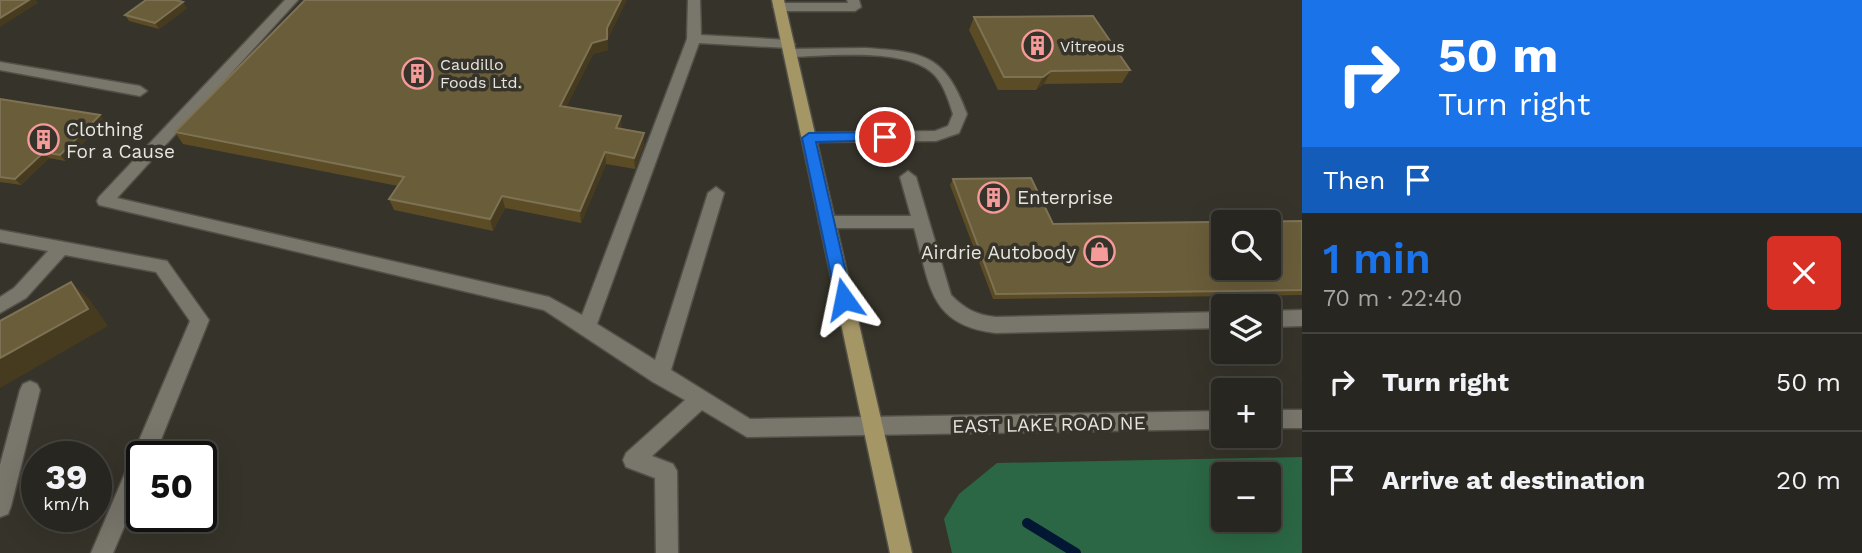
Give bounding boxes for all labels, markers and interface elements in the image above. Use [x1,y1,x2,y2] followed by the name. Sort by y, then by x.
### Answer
[1438,26,1558,84] text: 50 m
[1323,28,1414,119] icon: right
[1020,29,1054,63] building icon: Vitreous
[1060,37,1125,56] place label: Vitreous
[440,55,522,92] place label: Caudillo Foods Ltd.
[400,56,434,90] building icon: Caudillo Foods Ltd.
[1438,85,1590,123] text: Turn right
[855,107,915,167] pin
[66,118,175,163] place label: Clothing For a Cause
[866,118,904,156] icon: arrive
[26,123,60,157] building icon: Clothing For a Cause
[1399,161,1437,199] icon: arrive
[1323,165,1385,195] text: Then
[977,180,1011,214] building icon: Enterprise
[1017,186,1113,209] place label: Enterprise
[1211,210,1281,532] map controls
[1211,210,1281,280] button: search
[1323,234,1431,283] text: 1 min
[1082,235,1116,269] shop icon: Airdrie Autobody
[1767,236,1841,310] button: close
[921,241,1076,264] place label: Airdrie Autobody
[807,262,881,336] position arrow
[1323,285,1462,312] text: 70 m · 22:40
[1211,294,1281,364] button: layers
[1323,363,1361,401] icon: right
[1382,367,1509,397] text: Turn right
[1776,367,1841,397] text: 50 m
[1211,378,1281,448] button: +
[952,411,1146,438] street label: EAST LAKE ROAD NE
[126,441,217,532] speed limit sign: 50
[45,456,88,498] text: 39
[1323,461,1361,499] icon: arrive
[1211,462,1281,532] button: −
[1382,465,1645,495] text: Arrive at destination
[1776,465,1841,495] text: 20 m
[43,493,90,514] text: km/h

